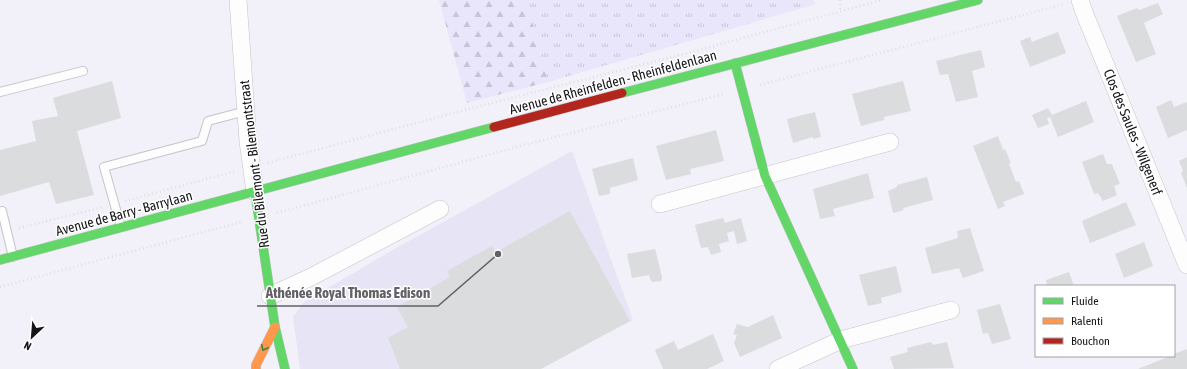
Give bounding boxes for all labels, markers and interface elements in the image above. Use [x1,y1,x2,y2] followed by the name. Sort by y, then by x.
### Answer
[508,47,718,117] street label: Avenue de Rheinfelden - Rheinfeldenlaan
[1100,67,1166,197] street label: Clos des Saules - Wilgenerf
[236,79,272,249] street label: Rue du Bilemont - Bilemontstraat
[54,187,194,239] street label: Avenue de Barry - Barrylaan
[257,279,438,306] callout: Athénée Royal Thomas Edison
[265,284,430,301] text: Athénée Royal Thomas Edison
[1035,285,1175,357] legend
[1071,294,1099,308] text: Fluide
[1071,314,1103,328] text: Ralenti
[12,317,52,357] north arrow
[1071,334,1110,348] text: Bouchon
[22,339,33,353] text: N
[261,343,269,351] one-way arrow

